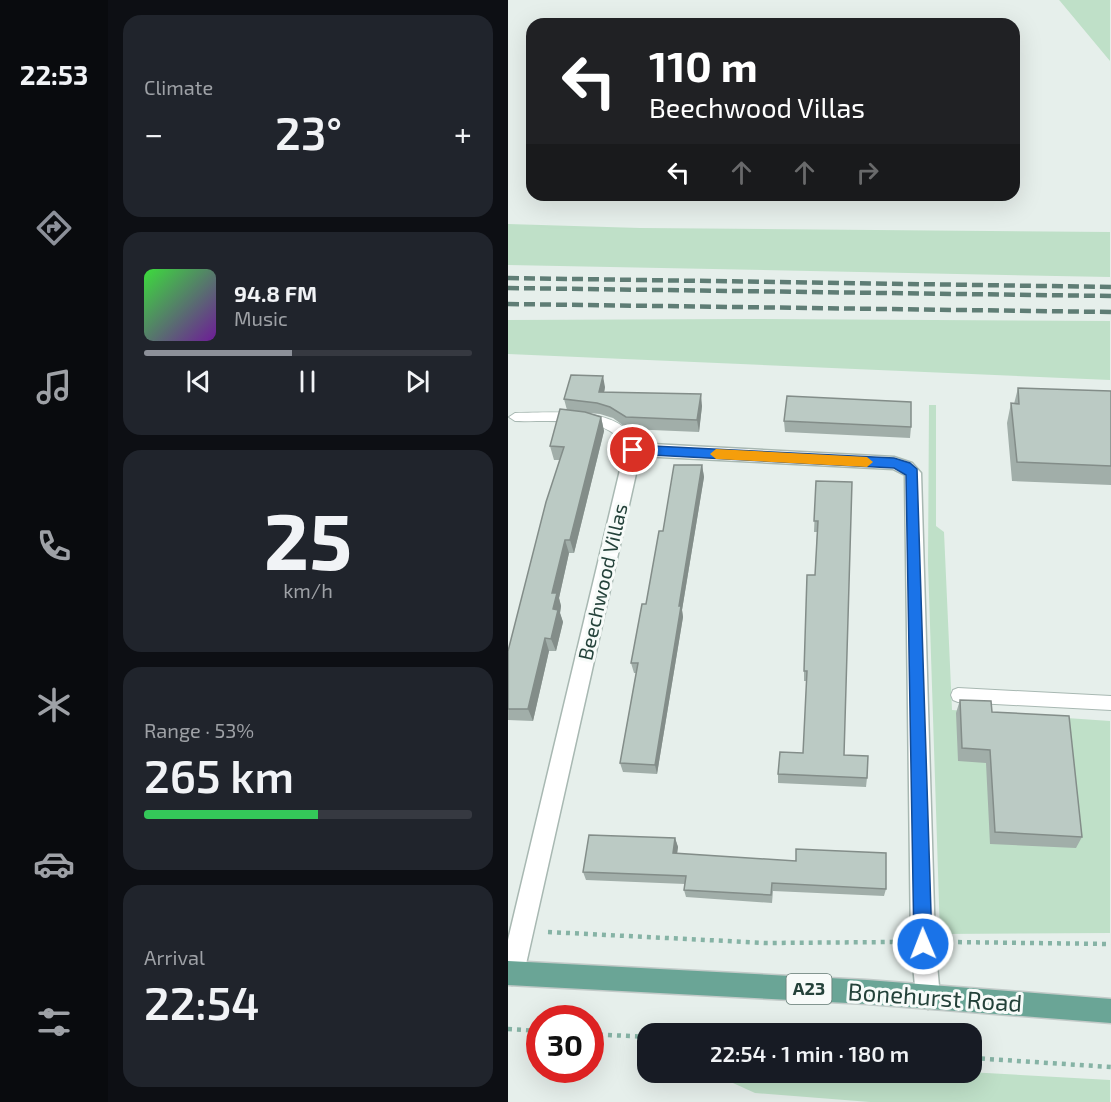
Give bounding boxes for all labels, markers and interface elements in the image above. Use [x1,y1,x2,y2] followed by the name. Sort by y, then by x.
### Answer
[649,40,758,90] text: 110 m
[550,42,628,120] icon: left
[20,58,88,90] text: 22:53
[144,75,213,99] text: Climate
[649,91,865,123] text: Beechwood Villas
[275,105,342,159] text: 23°
[144,113,163,153] text: −
[454,113,472,153] text: +
[662,156,695,189] icon: left
[725,156,758,189] icon: ahead
[788,156,821,189] icon: ahead
[851,156,884,189] icon: right
[33,207,75,249] icon: directions
[234,280,317,306] text: 94.8 FM
[234,306,288,330] text: Music
[182,365,215,398] icon: previous
[291,365,324,398] icon: pause
[401,365,434,398] icon: next
[33,366,75,408] icon: music
[607,424,658,475] pin
[616,433,649,466] icon: arrive
[264,492,352,586] text: 25
[572,501,632,662] street label: Beechwood Villas
[33,525,75,567] icon: phone
[283,578,333,602] text: km/h
[33,684,75,726] icon: climate
[144,718,254,742] text: Range · 53%
[144,748,294,802] text: 265 km
[33,843,75,885] icon: car
[891,912,955,976] position arrow
[144,945,205,969] text: Arrival
[786,974,832,1004] road number: A23
[144,975,260,1029] text: 22:54
[847,976,1023,1017] street label: Bonehurst Road
[33,1001,75,1043] icon: filters
[526,1005,604,1083] speed limit sign: 30
[710,1040,909,1066] text: 22:54 · 1 min · 180 m

